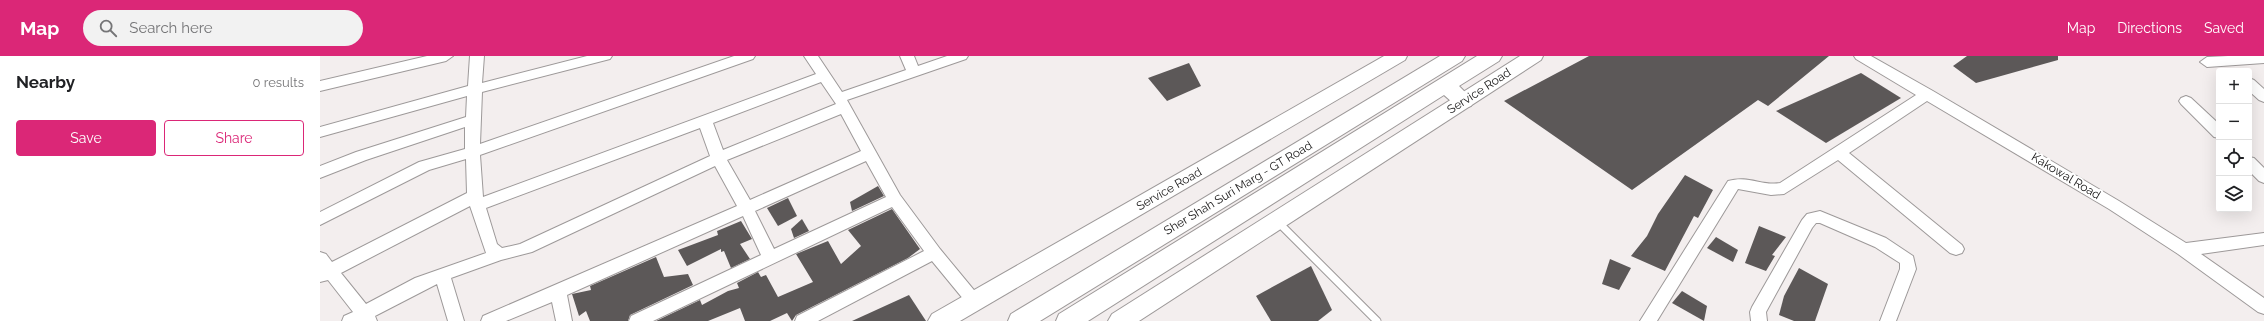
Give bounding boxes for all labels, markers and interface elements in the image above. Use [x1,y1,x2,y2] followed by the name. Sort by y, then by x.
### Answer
[83,10,363,46] search box
[20,17,59,39] text: Map
[97,17,119,39] icon: search
[129,19,213,37] text: Search here
[2067,20,2095,36] text: Map
[2117,20,2182,36] text: Directions
[2204,20,2244,36] text: Saved
[1445,65,1513,117] street label: Service Road
[2216,68,2252,212] map controls
[2216,68,2252,104] button: +
[16,72,75,92] text: Nearby
[253,75,304,90] text: 0 results
[2216,104,2252,140] button: −
[16,120,156,156] button: Save
[164,120,304,156] button: Share
[1161,138,1315,238] street label: Sher Shah Suri Marg - GT Road
[2216,140,2252,176] button: locate
[2029,150,2103,202] street label: Kakowal Road
[1134,165,1204,213] street label: Service Road
[2216,176,2252,212] button: layers

